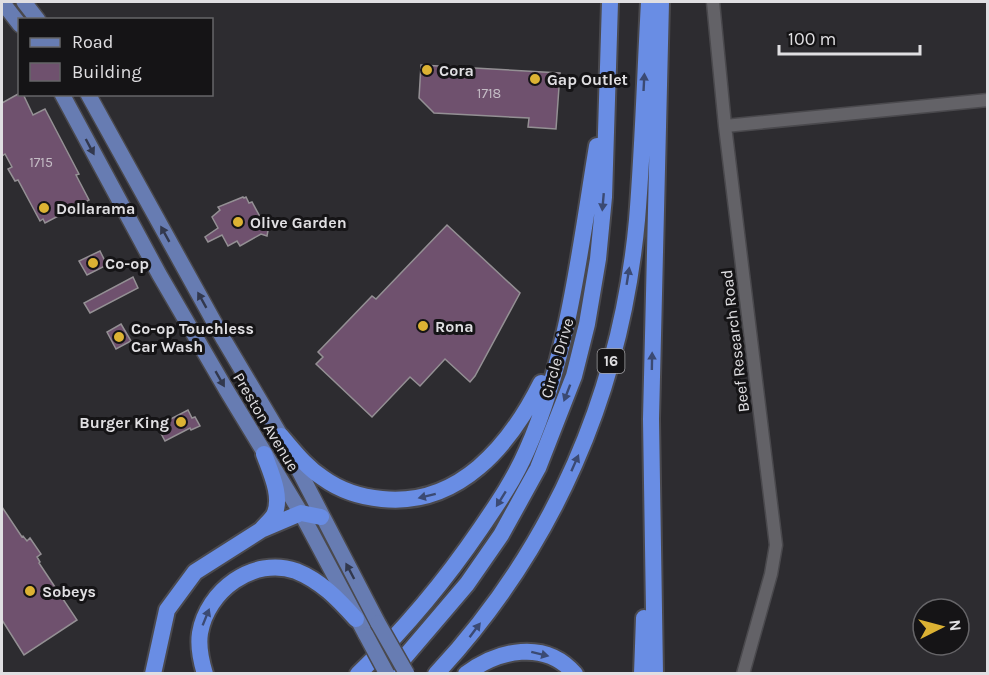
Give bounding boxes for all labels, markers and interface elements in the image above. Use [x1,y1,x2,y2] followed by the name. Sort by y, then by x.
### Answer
[18,18,213,96] legend
[779,18,920,56] scale bar
[788,28,836,50] text: 100 m
[72,31,113,53] text: Road
[72,61,142,83] text: Building
[439,61,474,80] place label: Cora
[420,63,434,77] marker: Cora
[547,70,628,89] place label: Gap Outlet
[528,72,542,86] marker: Gap Outlet
[640,73,649,92] one-way arrow
[477,85,501,102] house number: 1718
[85,138,95,155] one-way arrow
[29,154,53,171] house number: 1715
[598,192,608,211] one-way arrow
[56,199,135,218] place label: Dollarama
[37,201,51,215] marker: Dollarama
[250,213,347,232] place label: Olive Garden
[231,215,245,229] marker: Olive Garden
[160,226,171,242] one-way arrow
[105,254,149,273] place label: Co-op
[86,256,100,270] marker: Co-op
[624,267,633,286] one-way arrow
[717,269,753,413] street label: Beef Research Road
[197,291,207,308] one-way arrow
[537,316,577,400] street label: Circle Drive
[435,317,474,336] place label: Rona
[131,319,254,356] place label: Co-op Touchless Car Wash
[416,319,430,333] marker: Rona
[112,330,126,344] marker: Co-op Touchless Car Wash
[598,349,624,373] road number: 16
[647,351,657,370] one-way arrow
[229,369,303,475] street label: Preston Avenue
[214,371,225,387] one-way arrow
[562,384,572,402] one-way arrow
[79,413,169,432] place label: Burger King
[174,415,188,429] marker: Burger King
[571,455,580,472] one-way arrow
[418,491,436,501] one-way arrow
[495,491,506,507] one-way arrow
[345,563,355,580] one-way arrow
[42,582,96,601] place label: Sobeys
[23,584,37,598] marker: Sobeys
[911,597,971,657] north arrow
[201,607,211,625] one-way arrow
[945,619,965,632] text: N
[468,622,480,637] one-way arrow
[531,649,549,659] one-way arrow

